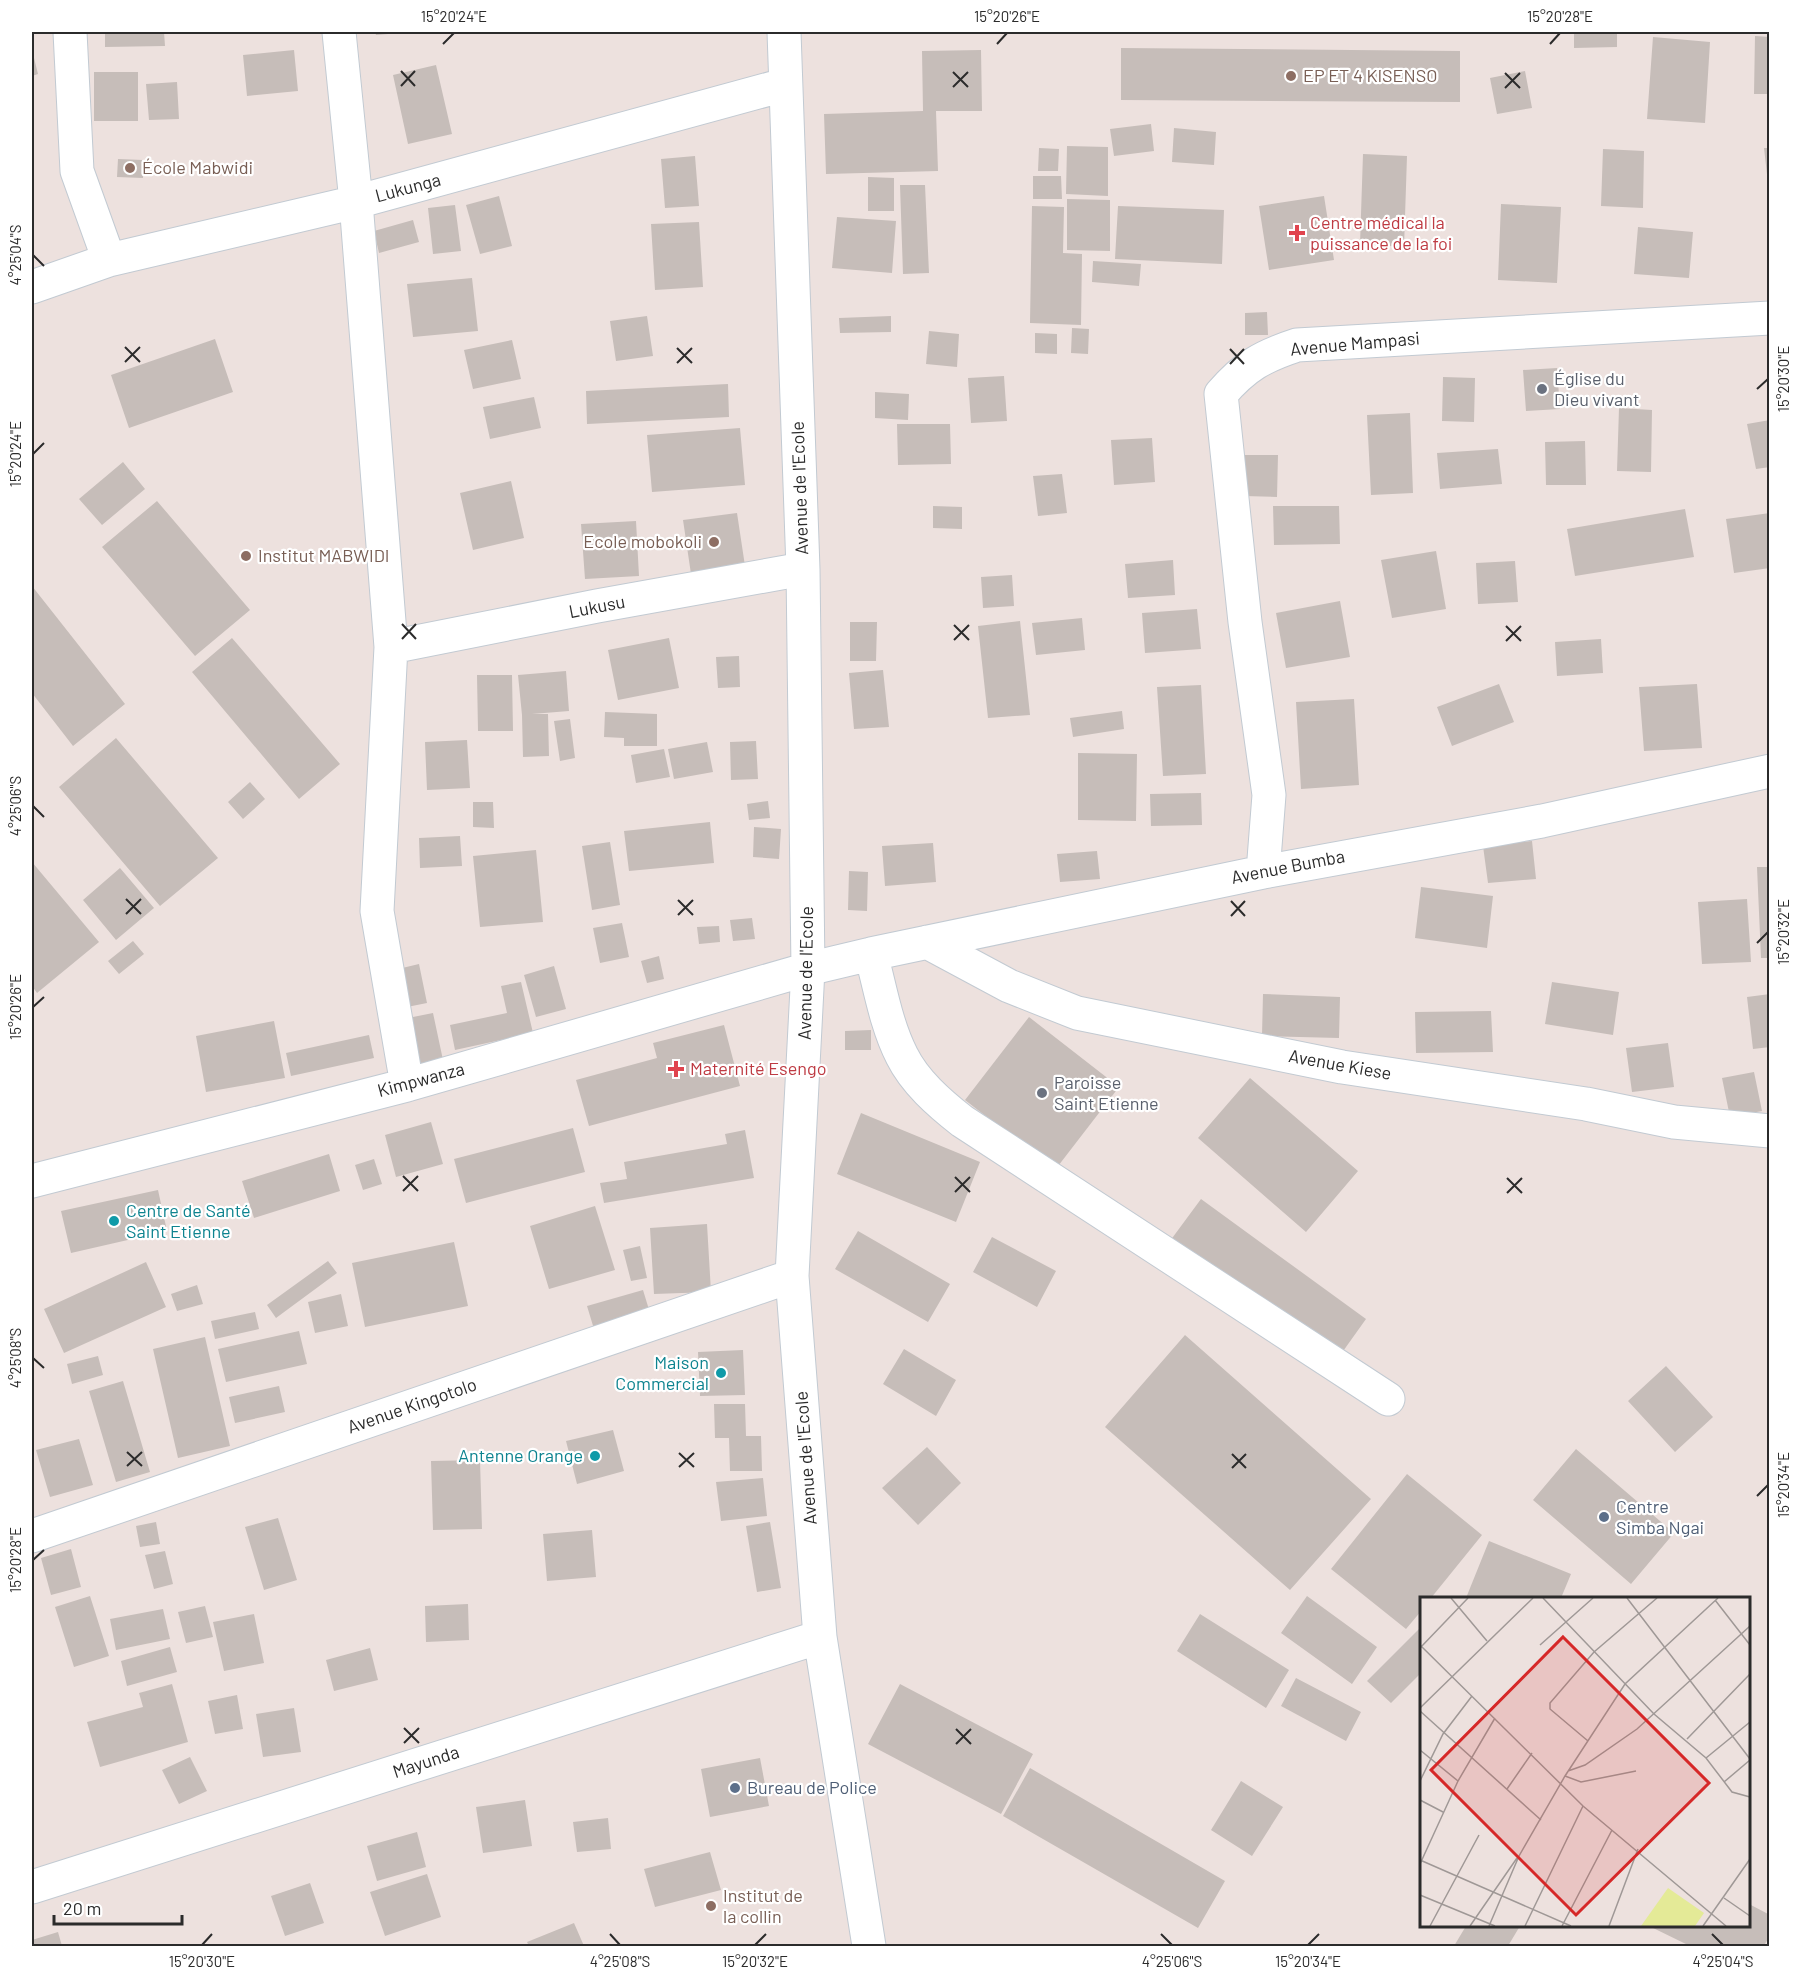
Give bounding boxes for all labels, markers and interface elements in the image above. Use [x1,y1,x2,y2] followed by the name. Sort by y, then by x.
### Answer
[421,7,487,25] text: 15°20'24"E
[974,7,1040,25] text: 15°20'26"E
[1527,7,1593,25] text: 15°20'28"E
[1303,64,1437,86] place label: EP ET 4 KISENSO
[1284,69,1298,83] marker: EP ET 4 KISENSO
[142,156,253,178] place label: École Mabwidi
[123,161,137,175] marker: École Mabwidi
[372,168,443,206] street label: Lukunga
[1310,211,1452,254] place label: Centre médical la puissance de la foi
[1288,224,1306,242] marker: Centre médical la puissance de la foi
[6,225,24,285] text: 4°25'04"S
[1289,326,1421,360] street label: Avenue Mampasi
[1774,346,1792,412] text: 15°20'30"E
[1554,367,1640,410] place label: Église du Dieu vivant
[1535,382,1549,396] marker: Église du Dieu vivant
[6,421,24,487] text: 15°20'24"E
[786,421,812,555] street label: Avenue de l'Ecole
[583,530,702,552] place label: Ecole mobokoli
[707,535,721,549] marker: Ecole mobokoli
[258,544,389,566] place label: Institut MABWIDI
[239,549,253,563] marker: Institut MABWIDI
[567,590,627,622] street label: Lukusu
[6,776,24,836] text: 4°25'06"S
[1229,844,1347,888] street label: Avenue Bumba
[1774,899,1792,965] text: 15°20'32"E
[793,906,817,1040] street label: Avenue de l'Ecole
[6,974,24,1040] text: 15°20'26"E
[1287,1044,1393,1084] street label: Avenue Kiese
[375,1057,467,1101] street label: Kimpwanza
[690,1057,826,1079] place label: Maternité Esengo
[667,1060,685,1078] marker: Maternité Esengo
[1054,1071,1159,1114] place label: Paroisse Saint Etienne
[1035,1086,1049,1100] marker: Paroisse Saint Etienne
[126,1199,251,1242] place label: Centre de Santé Saint Etienne
[107,1214,121,1228] marker: Centre de Santé Saint Etienne
[6,1328,24,1388] text: 4°25'08"S
[615,1351,709,1394] place label: Maison Commercial
[714,1366,728,1380] marker: Maison Commercial
[344,1373,479,1438] street label: Avenue Kingotolo
[789,1390,821,1526] street label: Avenue de l'Ecole
[458,1444,583,1466] place label: Antenne Orange
[588,1449,602,1463] marker: Antenne Orange
[1774,1452,1792,1518] text: 15°20'34"E
[1616,1495,1704,1538] place label: Centre Simba Ngai
[1597,1510,1611,1524] marker: Centre Simba Ngai
[6,1527,24,1593] text: 15°20'28"E
[1420,1597,1750,1927] inset map
[390,1740,462,1782] street label: Mayunda
[747,1776,877,1798] place label: Bureau de Police
[728,1781,742,1795] marker: Bureau de Police
[723,1884,803,1927] place label: Institut de la collin
[54,1888,182,1926] scale bar
[63,1897,101,1919] text: 20 m
[704,1899,718,1913] marker: Institut de la collin
[169,1952,235,1970] text: 15°20'30"E
[590,1952,650,1970] text: 4°25'08"S
[722,1952,788,1970] text: 15°20'32"E
[1142,1952,1202,1970] text: 4°25'06"S
[1275,1952,1341,1970] text: 15°20'34"E
[1693,1952,1753,1970] text: 4°25'04"S

